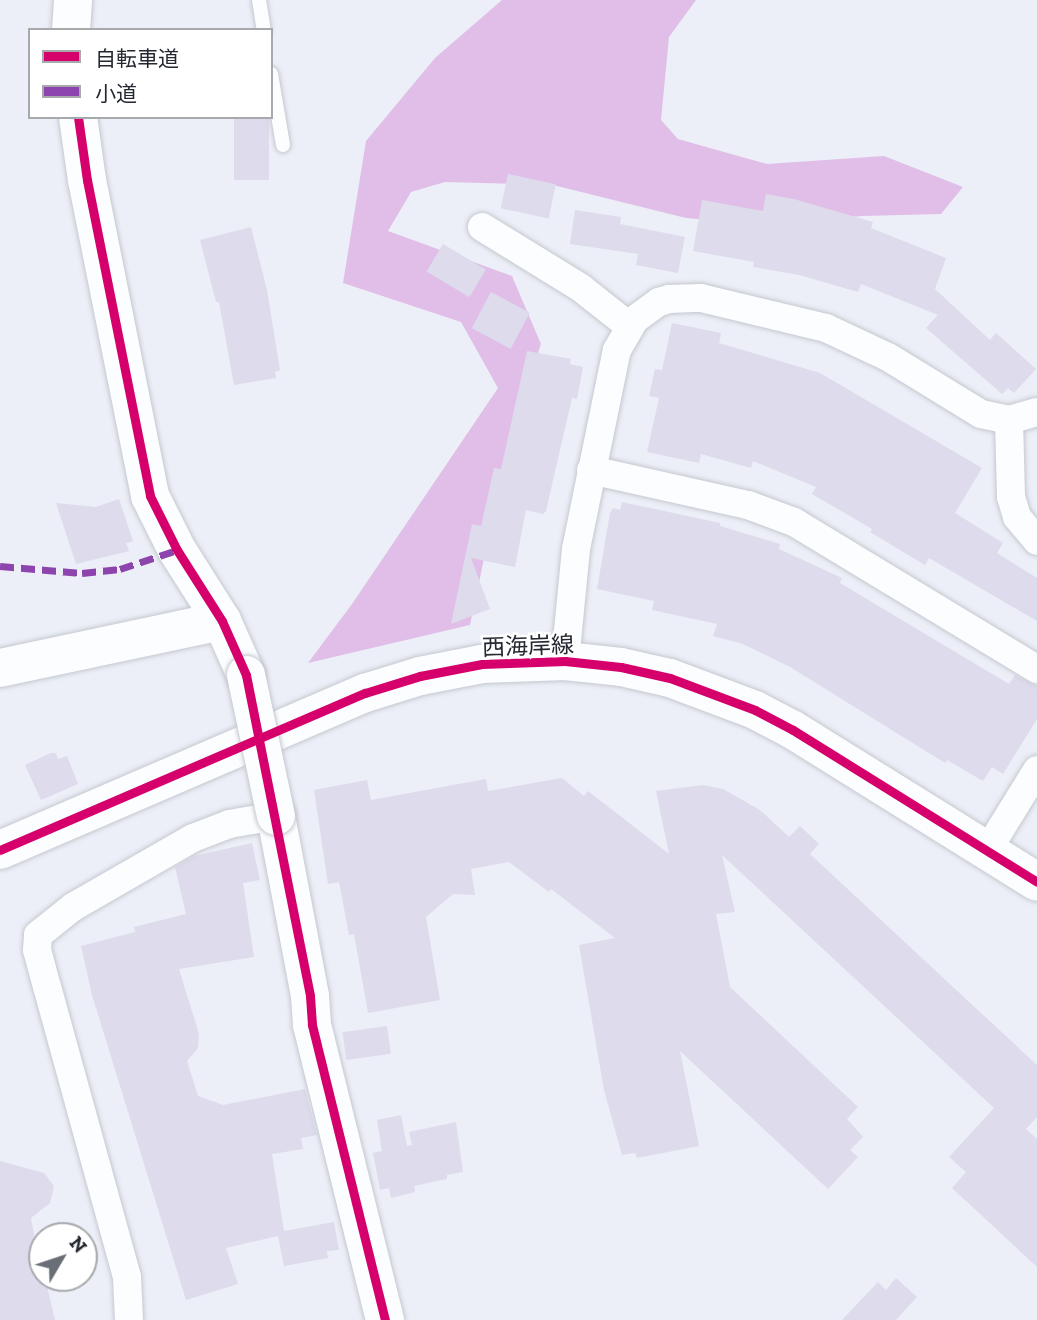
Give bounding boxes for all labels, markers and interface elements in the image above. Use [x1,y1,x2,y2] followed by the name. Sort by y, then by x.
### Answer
[28,28,273,119] legend
[95,46,179,71] text: 自転車道
[95,81,137,106] text: 小道
[482,631,574,661] street label: 西海岸線
[28,1222,98,1292] north arrow
[65,1232,92,1258] text: N

